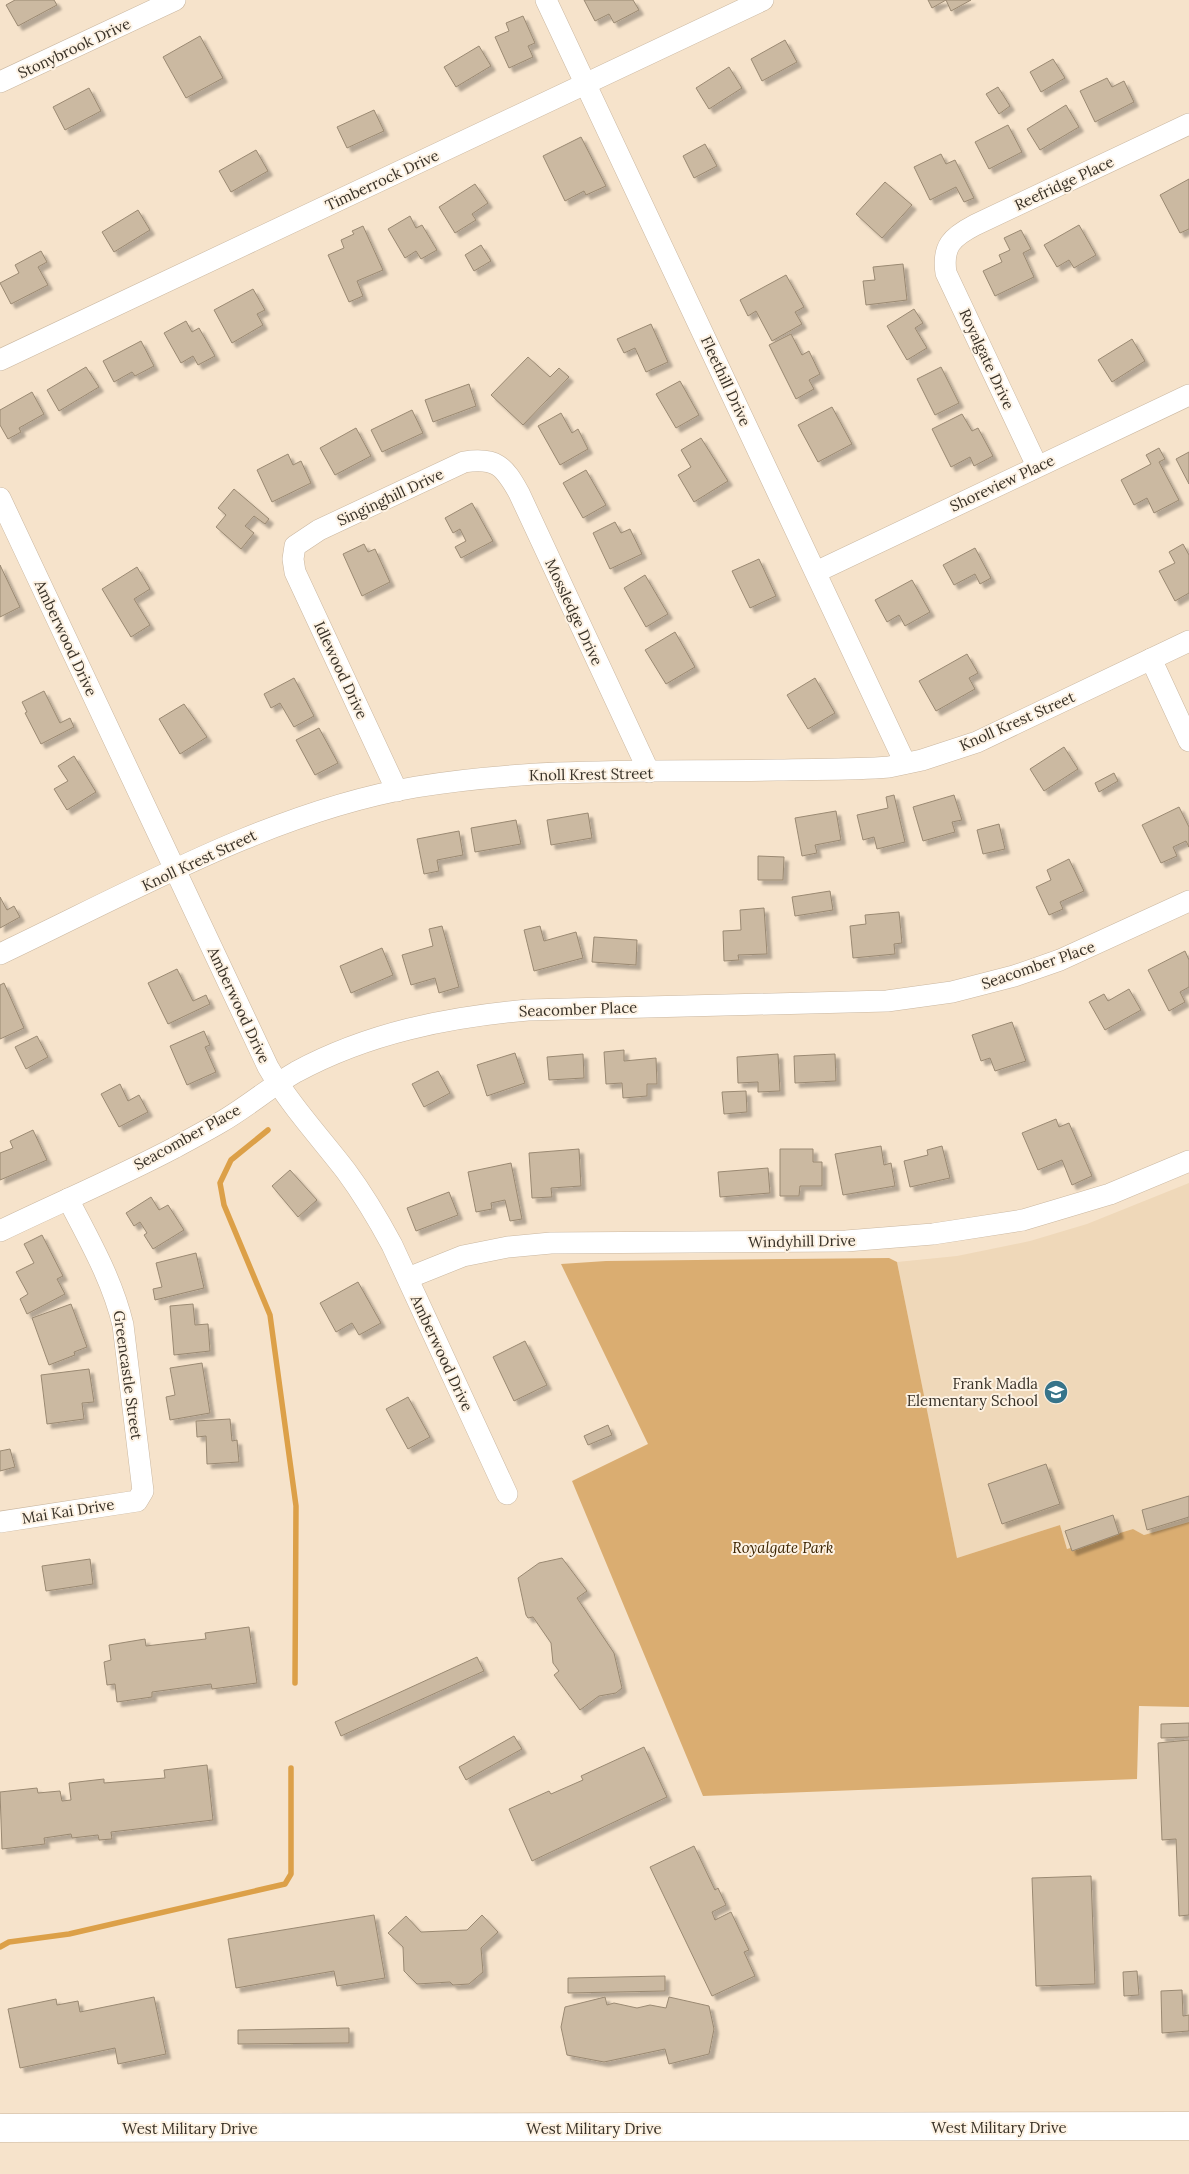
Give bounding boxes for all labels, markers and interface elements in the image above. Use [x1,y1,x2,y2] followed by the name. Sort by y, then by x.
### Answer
[15,14,133,82] street label: Stonybrook Drive
[322,145,442,215] street label: Timberrock Drive
[1011,152,1117,214] street label: Reefridge Place
[955,306,1019,412] street label: Royalgate Drive
[697,333,755,429] street label: Fleethill Drive
[947,450,1057,516] street label: Shoreview Place
[334,464,446,530] street label: Singinghill Drive
[541,556,607,668] street label: Mossledge Drive
[30,576,101,699] street label: Amberwood Drive
[310,618,372,722] street label: Idlewood Drive
[956,687,1078,755] street label: Knoll Krest Street
[529,763,653,785] street label: Knoll Krest Street
[139,825,259,895] street label: Knoll Krest Street
[979,937,1097,993] street label: Seacomber Place
[203,943,274,1066] street label: Amberwood Drive
[518,997,638,1021] street label: Seacomber Place
[131,1100,243,1174] street label: Seacomber Place
[748,1231,856,1251] street label: Windyhill Drive
[406,1291,477,1414] street label: Amberwood Drive
[110,1309,146,1441] street label: Greencastle Street
[907,1374,1038,1410] place label: Frank Madla Elementary School
[1043,1379,1069,1405] school or university icon: Frank Madla Elementary School
[20,1494,116,1528] street label: Mai Kai Drive
[732,1538,834,1557] park label: Royalgate Park
[931,2118,1067,2137] street label: West Military Drive
[122,2119,258,2138] street label: West Military Drive
[526,2119,662,2138] street label: West Military Drive

